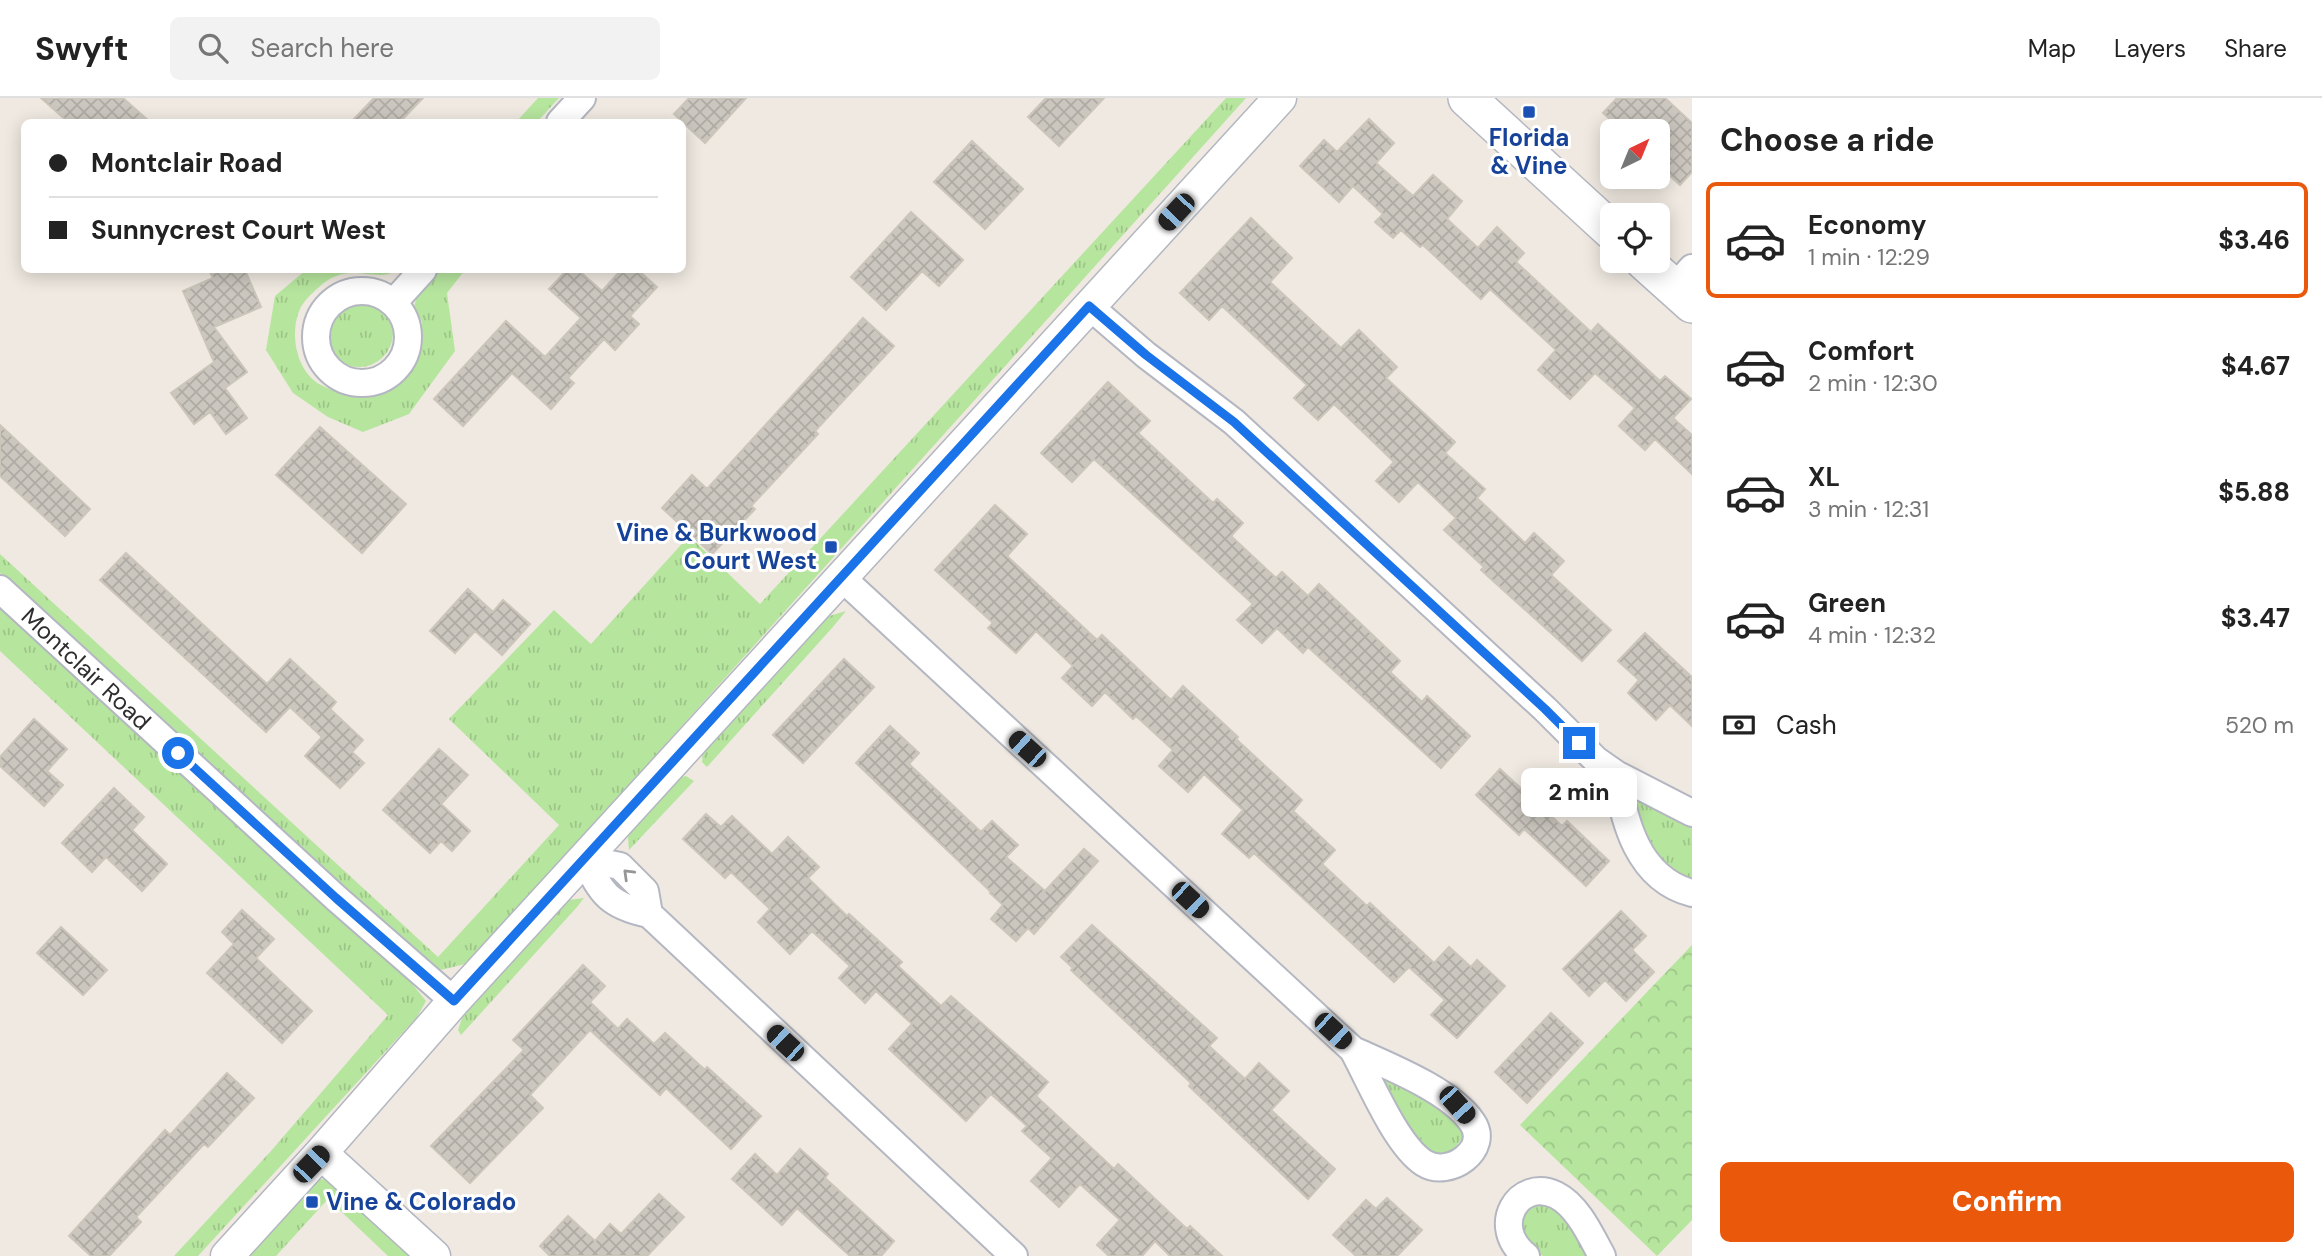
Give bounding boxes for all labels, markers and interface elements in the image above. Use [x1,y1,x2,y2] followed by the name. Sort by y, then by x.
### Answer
[170,17,660,80] search box
[35,27,128,70] text: Swyft
[194,29,232,67] icon: search
[250,31,394,65] text: Search here
[2028,33,2076,64] text: Map
[2114,33,2186,64] text: Layers
[2224,33,2287,64] text: Share
[1521,104,1537,120] marker: Florida & Vine
[1600,119,1670,189] north arrow
[1600,119,1670,273] map controls
[1720,119,1935,161] text: Choose a ride
[1489,122,1569,181] place label: Florida & Vine
[91,146,282,180] text: Montclair Road
[1154,189,1199,235] car
[1600,203,1670,273] button: locate
[1808,208,1926,242] text: Economy
[1724,209,1787,272] icon: car
[91,213,386,247] text: Sunnycrest Court West
[2218,223,2290,257] text: $3.46
[1808,242,1930,272] text: 1 min · 12:29
[1808,334,1914,368] text: Comfort
[1724,335,1787,398] icon: car
[2221,349,2290,383] text: $4.67
[1808,368,1938,398] text: 2 min · 12:30
[1808,460,1840,494] text: XL
[1724,461,1787,524] icon: car
[2218,475,2290,509] text: $5.88
[1808,494,1929,524] text: 3 min · 12:31
[616,517,817,576] place label: Vine & Burkwood Court West
[823,539,839,555] marker: Vine & Burkwood Court West
[1808,586,1886,620] text: Green
[1724,587,1787,650] icon: car
[15,601,158,737] street label: Montclair Road
[2221,601,2290,635] text: $3.47
[1808,620,1936,650] text: 4 min · 12:32
[1720,706,1758,744] icon: cash
[1776,708,1837,742] text: Cash
[2225,710,2294,740] text: 520 m
[1005,727,1050,771] car
[1563,727,1595,759] route end
[162,737,194,769] route start
[1521,768,1637,816] callout: 2 min
[1548,777,1610,807] text: 2 min
[623,870,636,883] one-way arrow
[1168,878,1213,922] car
[1311,1009,1356,1053] car
[763,1021,808,1065] car
[1436,1082,1479,1128] car
[289,1142,334,1186] car
[1720,1162,2294,1242] button: Confirm
[326,1186,516,1217] place label: Vine & Colorado
[304,1194,320,1210] marker: Vine & Colorado

